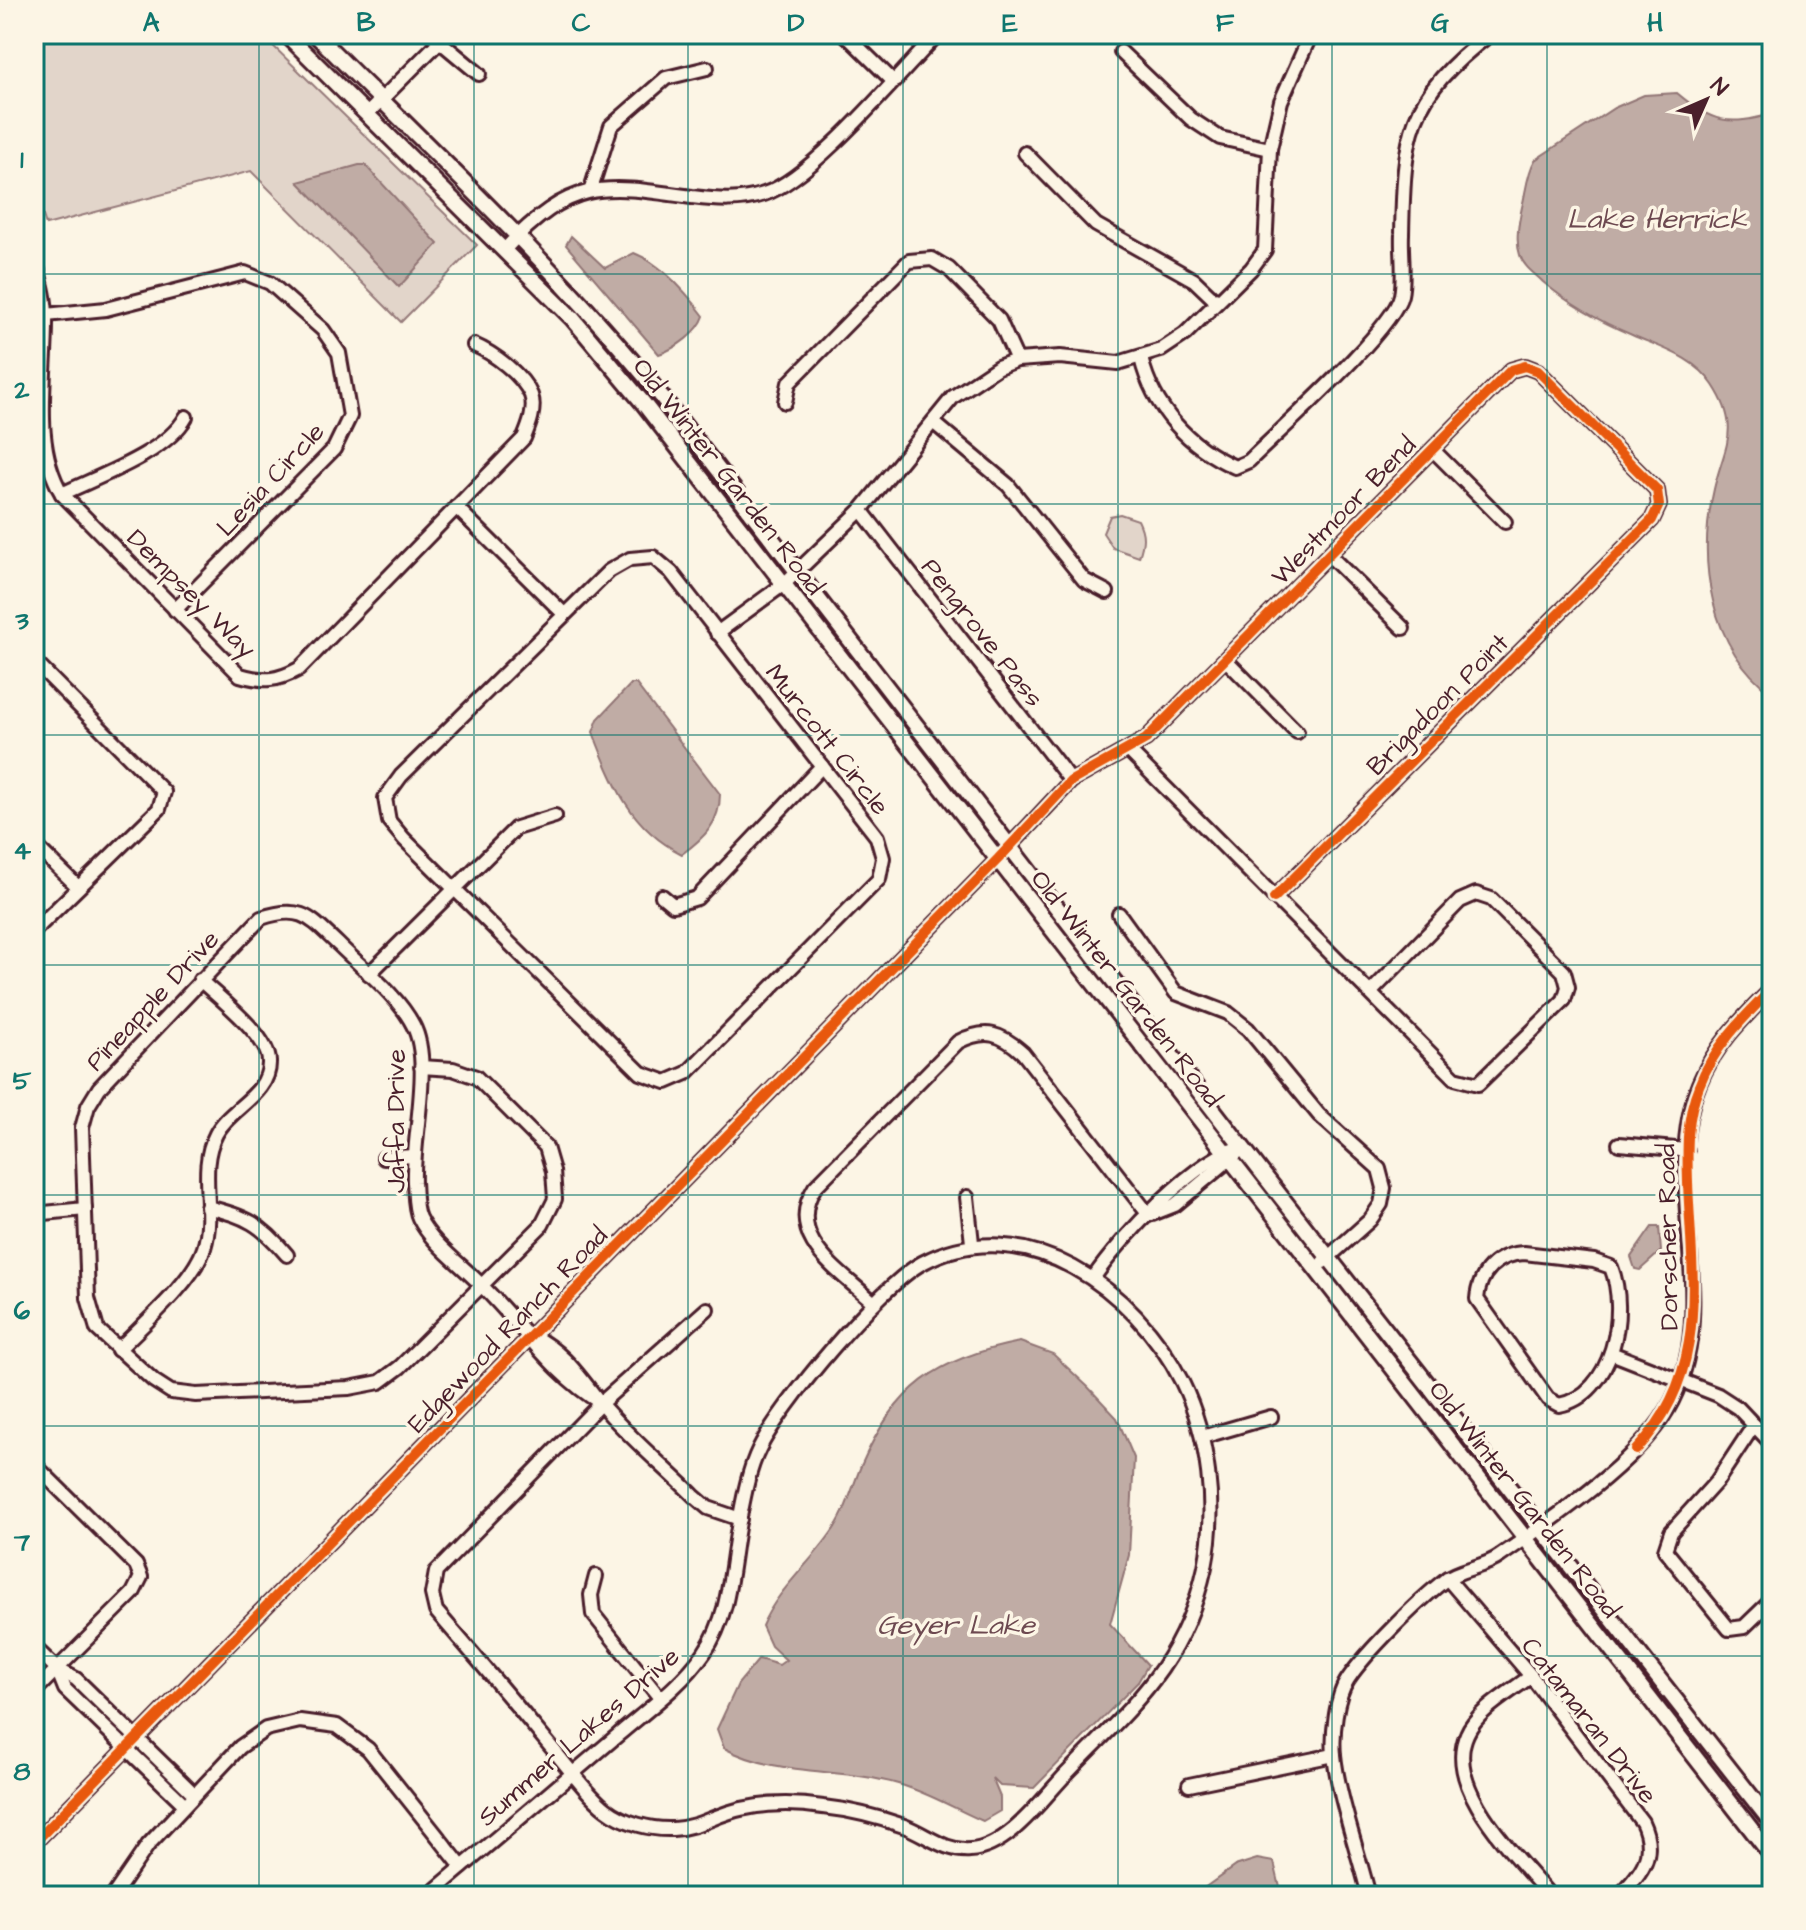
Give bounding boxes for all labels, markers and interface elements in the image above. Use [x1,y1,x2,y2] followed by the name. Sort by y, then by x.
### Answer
[143,5,160,41] text: A
[357,5,376,41] text: B
[572,5,591,41] text: C
[788,5,805,41] text: D
[1002,5,1018,41] text: E
[1216,5,1235,41] text: F
[1431,5,1449,41] text: G
[1647,5,1663,41] text: H
[1666,60,1746,140] north arrow
[1703,71,1735,103] text: N
[20,142,24,178] text: 1
[1567,200,1747,239] water label: Lake Herrick
[624,350,832,603] street label: Old Winter Garden Road
[14,372,30,408] text: 2
[208,415,333,545] street label: Lesia Circle
[1263,428,1424,593] street label: Westmoor Bend
[117,521,264,668] street label: Dempsey Way
[911,551,1052,716] street label: Pengrove Pass
[14,603,29,639] text: 3
[1358,625,1519,785] street label: Brigadoon Point
[757,656,898,823] street label: Murcott Circle
[13,833,31,869] text: 4
[1022,862,1230,1115] street label: Old Winter Garden Road
[78,922,228,1079] street label: Pineapple Drive
[378,1049,414,1193] street label: Jaffa Drive
[13,1063,32,1099] text: 5
[1648,1143,1688,1331] street label: Dorscher Road
[399,1218,617,1442] street label: Edgewood Ranch Road
[14,1293,31,1329] text: 6
[1420,1373,1628,1626] street label: Old Winter Garden Road
[13,1524,30,1560] text: 7
[877,1606,1037,1646] water label: Geyer Lake
[1513,1630,1666,1811] street label: Catamaran Drive
[470,1639,687,1835] street label: Summer Lakes Drive
[14,1754,31,1790] text: 8

